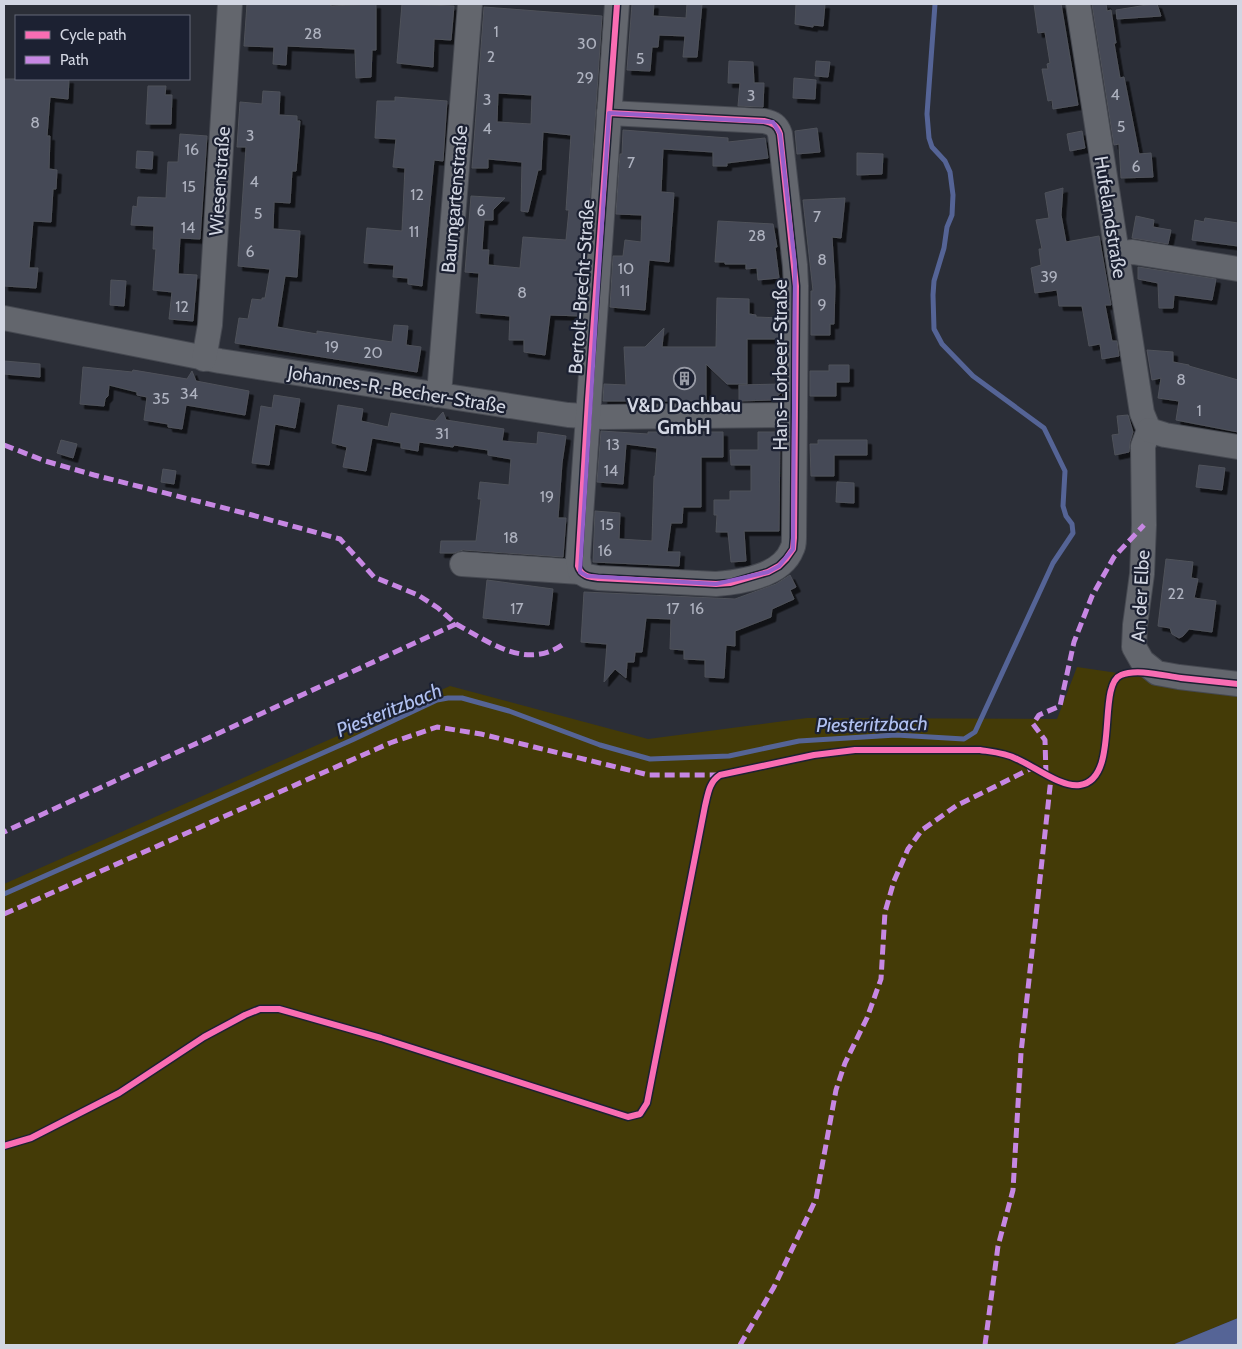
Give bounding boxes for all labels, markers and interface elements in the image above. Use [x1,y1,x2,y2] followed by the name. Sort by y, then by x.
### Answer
[15,15,190,80] legend
[493,22,499,41] house number: 1
[304,24,322,43] house number: 28
[60,26,126,44] text: Cycle path
[577,34,597,53] house number: 30
[487,47,495,66] house number: 2
[636,49,644,68] house number: 5
[60,51,89,69] text: Path
[576,68,594,87] house number: 29
[1110,85,1120,104] house number: 4
[747,86,755,105] house number: 3
[483,90,491,109] house number: 3
[30,113,40,132] house number: 8
[1117,117,1125,136] house number: 5
[482,119,492,138] house number: 4
[437,124,472,274] street label: Baumgartenstraße
[204,125,235,237] street label: Wiesenstraße
[246,126,254,145] house number: 3
[185,140,199,159] house number: 16
[627,153,635,172] house number: 7
[1089,154,1132,280] street label: Hufelandstraße
[1131,157,1141,176] house number: 6
[249,172,259,191] house number: 4
[182,177,196,196] house number: 15
[410,185,424,204] house number: 12
[564,199,599,375] street label: Bertolt-Brecht-Straße
[476,201,486,220] house number: 6
[254,204,262,223] house number: 5
[813,207,821,226] house number: 7
[181,218,195,237] house number: 14
[409,222,419,241] house number: 11
[748,226,766,245] house number: 28
[245,242,255,261] house number: 6
[817,250,827,269] house number: 8
[618,259,634,278] house number: 10
[1040,267,1058,286] house number: 39
[769,279,792,450] street label: Hans-Lorbeer-Straße
[620,281,630,300] house number: 11
[517,283,527,302] house number: 8
[817,295,827,314] house number: 9
[175,297,189,316] house number: 12
[325,337,339,356] house number: 19
[363,343,383,362] house number: 20
[285,361,508,418] street label: Johannes-R.-Becher-Straße
[672,367,696,391] building icon: V&D Dachbau GmbH
[1176,370,1186,389] house number: 8
[180,384,198,403] house number: 34
[152,389,170,408] house number: 35
[627,394,741,439] place label: V&D Dachbau GmbH
[1196,401,1202,420] house number: 1
[435,424,449,443] house number: 31
[606,435,620,454] house number: 13
[604,461,618,480] house number: 14
[540,487,554,506] house number: 19
[600,515,614,534] house number: 15
[504,528,518,547] house number: 18
[598,541,612,560] house number: 16
[1127,549,1154,643] street label: An der Elbe
[1168,584,1184,603] house number: 22
[510,599,524,618] house number: 17
[666,599,680,618] house number: 17
[690,599,704,618] house number: 16
[333,678,445,742] water label: Piesteritzbach
[816,711,928,737] water label: Piesteritzbach

